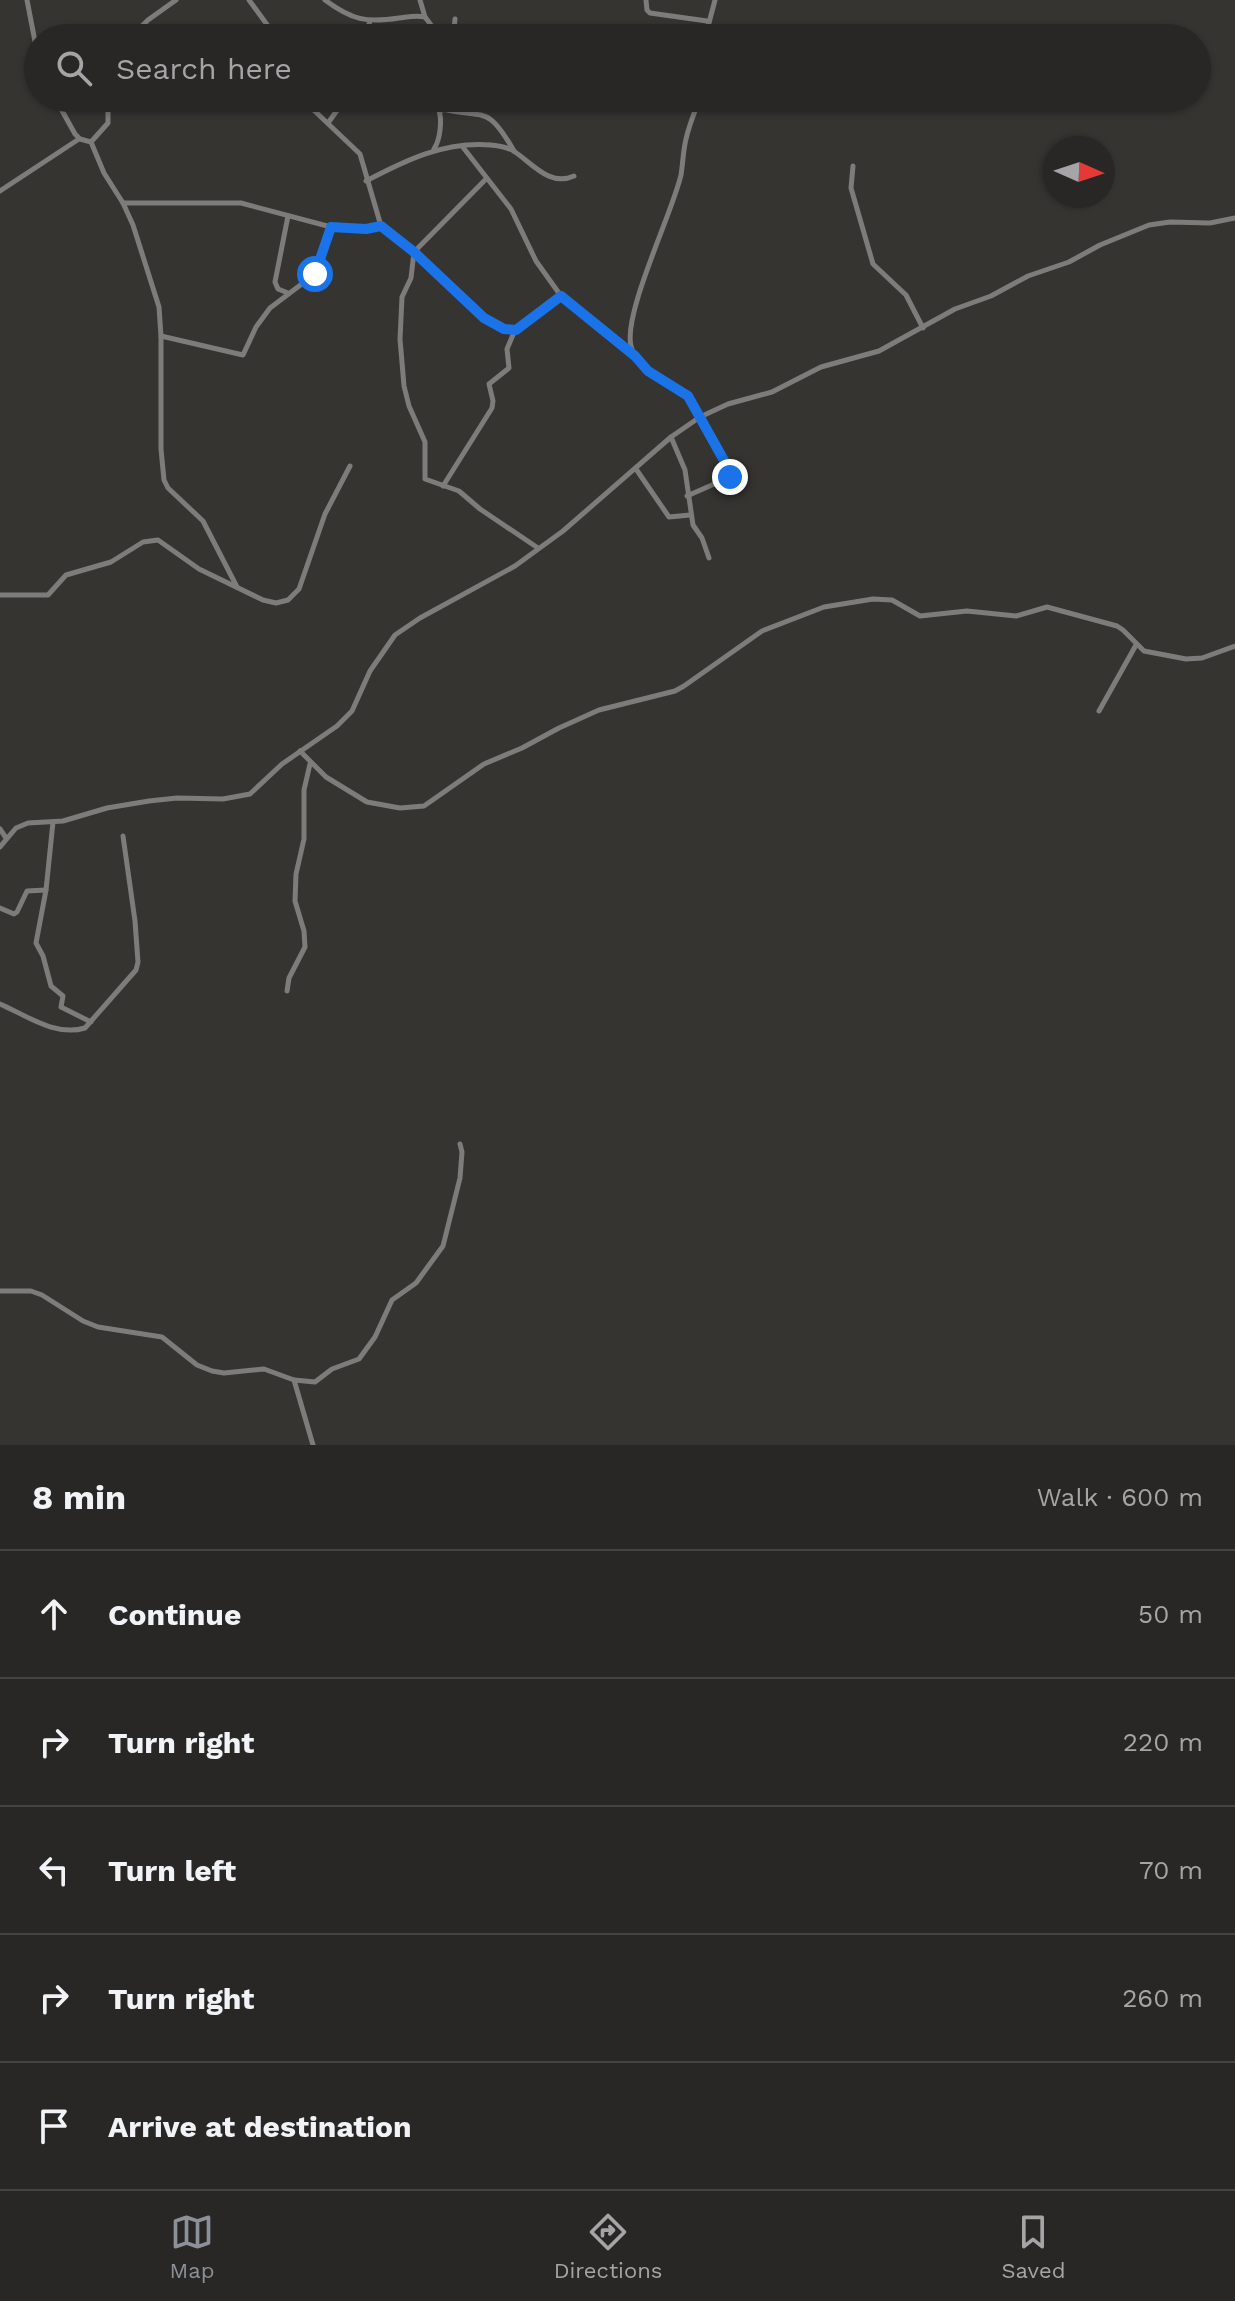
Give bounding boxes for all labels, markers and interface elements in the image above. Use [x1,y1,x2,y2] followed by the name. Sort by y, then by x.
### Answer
[24,24,1211,112] search box
[52,46,96,90] icon: search
[116,51,292,86] text: Search here
[1043,136,1115,208] north arrow
[297,256,333,292] route start
[712,459,748,495] route end
[32,1477,126,1517] text: 8 min
[1037,1482,1203,1512] text: Walk · 600 m
[32,1592,76,1636] icon: ahead
[108,1597,241,1632] text: Continue
[1138,1599,1203,1629] text: 50 m
[32,1720,76,1764] icon: right
[108,1725,254,1760] text: Turn right
[1123,1727,1203,1757] text: 220 m
[32,1848,76,1892] icon: left
[108,1853,236,1888] text: Turn left
[1139,1855,1203,1885] text: 70 m
[32,1976,76,2020] icon: right
[108,1981,254,2016] text: Turn right
[1122,1983,1203,2013] text: 260 m
[32,2104,76,2148] icon: arrive
[108,2109,412,2144] text: Arrive at destination
[170,2210,214,2283] tab: Map
[554,2210,662,2283] tab: Directions
[1002,2210,1065,2283] tab: Saved

